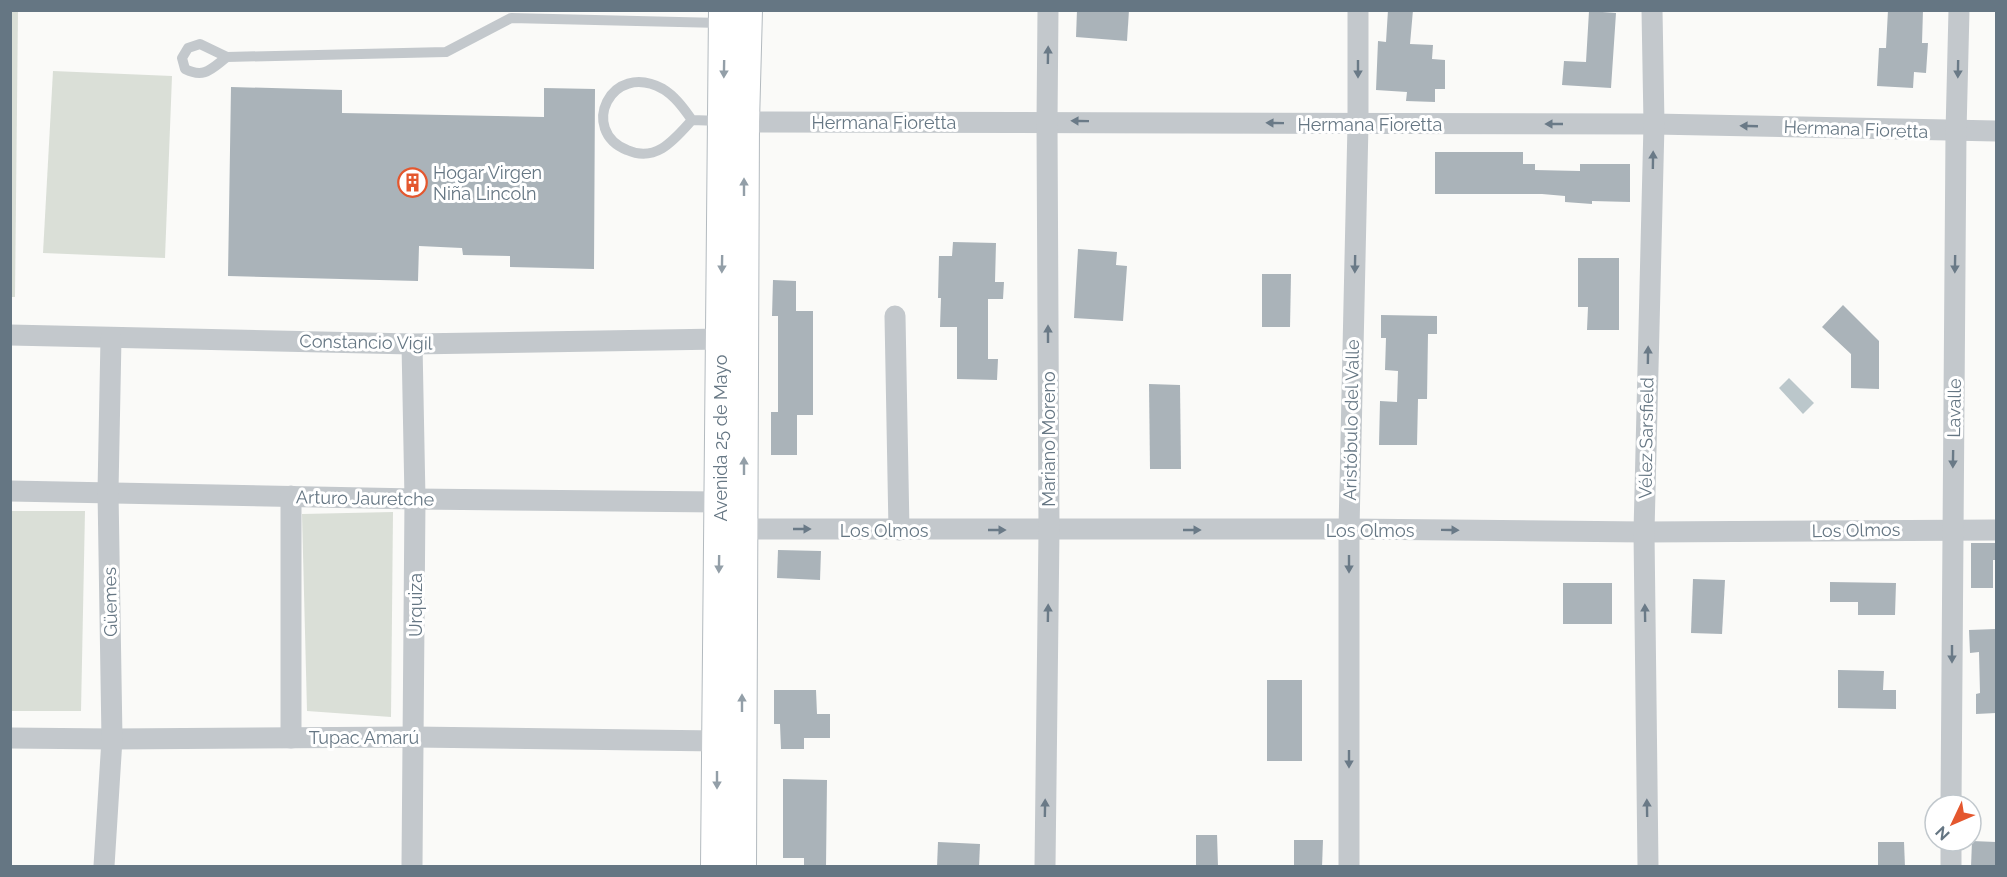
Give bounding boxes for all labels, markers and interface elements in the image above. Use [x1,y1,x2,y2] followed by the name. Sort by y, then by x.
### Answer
[1043,46,1053,65] one-way arrow
[719,59,728,78] one-way arrow
[1353,59,1363,78] one-way arrow
[1953,59,1962,78] one-way arrow
[812,112,956,133] street label: Hermana Fioretta
[1298,114,1442,135] street label: Hermana Fioretta
[1783,116,1929,142] street label: Hermana Fioretta
[1071,117,1090,126] one-way arrow
[1266,119,1285,128] one-way arrow
[1545,119,1564,129] one-way arrow
[1740,122,1759,131] one-way arrow
[1648,151,1658,170] one-way arrow
[433,162,542,204] place label: Hogar Virgen Niña Lincoln
[396,166,428,198] building icon: Hogar Virgen Niña Lincoln
[739,178,749,197] one-way arrow
[717,254,727,273] one-way arrow
[1350,254,1360,273] one-way arrow
[1950,254,1960,273] one-way arrow
[1043,325,1053,344] one-way arrow
[299,330,433,354] street label: Constancio Vigil
[1339,339,1363,501] street label: Aristóbulo del Valle
[1644,346,1653,365] one-way arrow
[710,354,731,521] street label: Avenida 25 de Mayo
[1038,371,1059,507] street label: Mariano Moreno
[1634,377,1658,499] street label: Vélez Sarsfield
[1943,378,1965,438] street label: Lavalle
[1948,449,1958,468] one-way arrow
[739,457,749,476] one-way arrow
[296,486,435,510] street label: Arturo Jauretche
[1811,519,1901,541] street label: Los Olmos
[840,520,929,541] street label: Los Olmos
[1326,520,1415,541] street label: Los Olmos
[793,524,812,534] one-way arrow
[988,525,1007,535] one-way arrow
[1183,525,1202,535] one-way arrow
[1441,525,1460,535] one-way arrow
[714,554,724,573] one-way arrow
[1344,554,1354,573] one-way arrow
[99,567,121,637] street label: Güemes
[405,573,426,637] street label: Urquiza
[1043,604,1053,623] one-way arrow
[1640,604,1650,623] one-way arrow
[1947,644,1957,663] one-way arrow
[737,694,747,713] one-way arrow
[309,727,419,748] street label: Tupac Amarú
[1344,749,1354,768] one-way arrow
[712,770,722,789] one-way arrow
[1923,793,1983,853] north arrow
[1041,799,1050,818] one-way arrow
[1642,799,1652,818] one-way arrow
[1931,822,1954,844] text: N

